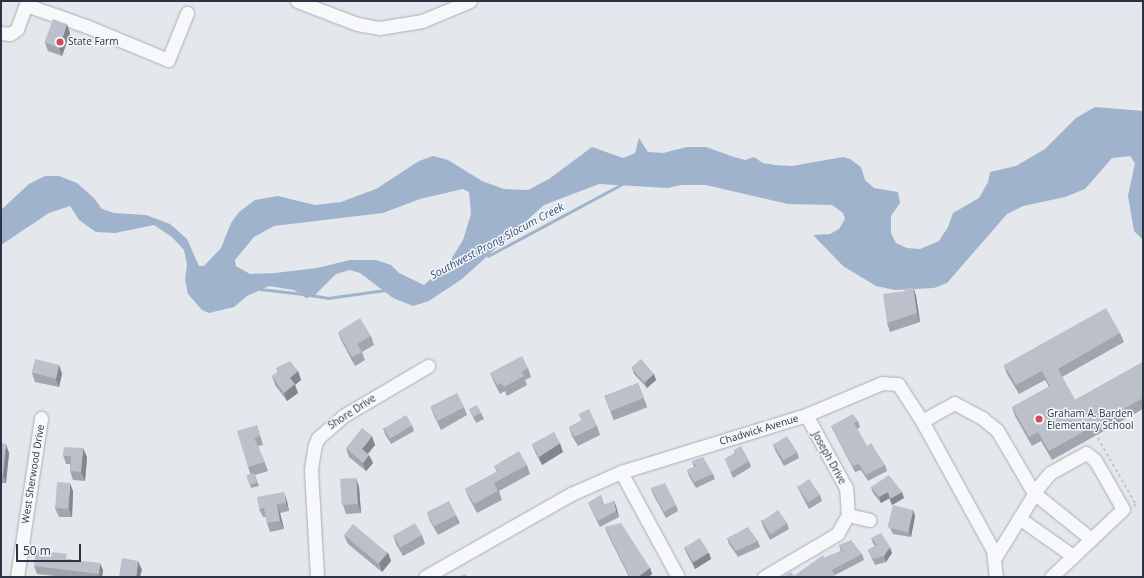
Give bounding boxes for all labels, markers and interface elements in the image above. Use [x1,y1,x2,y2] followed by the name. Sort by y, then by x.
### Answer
[68,36,118,48] place label: State Farm
[55,37,65,47] marker: State Farm
[428,200,566,282] water label: Southwest Prong Slocum Creek
[326,392,378,432] street label: Shore Drive
[1047,407,1133,430] place label: Graham A. Barden Elementary School
[718,412,800,448] street label: Chadwick Avenue
[1034,414,1044,424] marker: Graham A. Barden Elementary School
[19,424,47,524] street label: West Sherwood Drive
[810,430,848,486] street label: Joseph Drive
[18,536,83,562] scale bar
[23,542,51,559] text: 50 m

